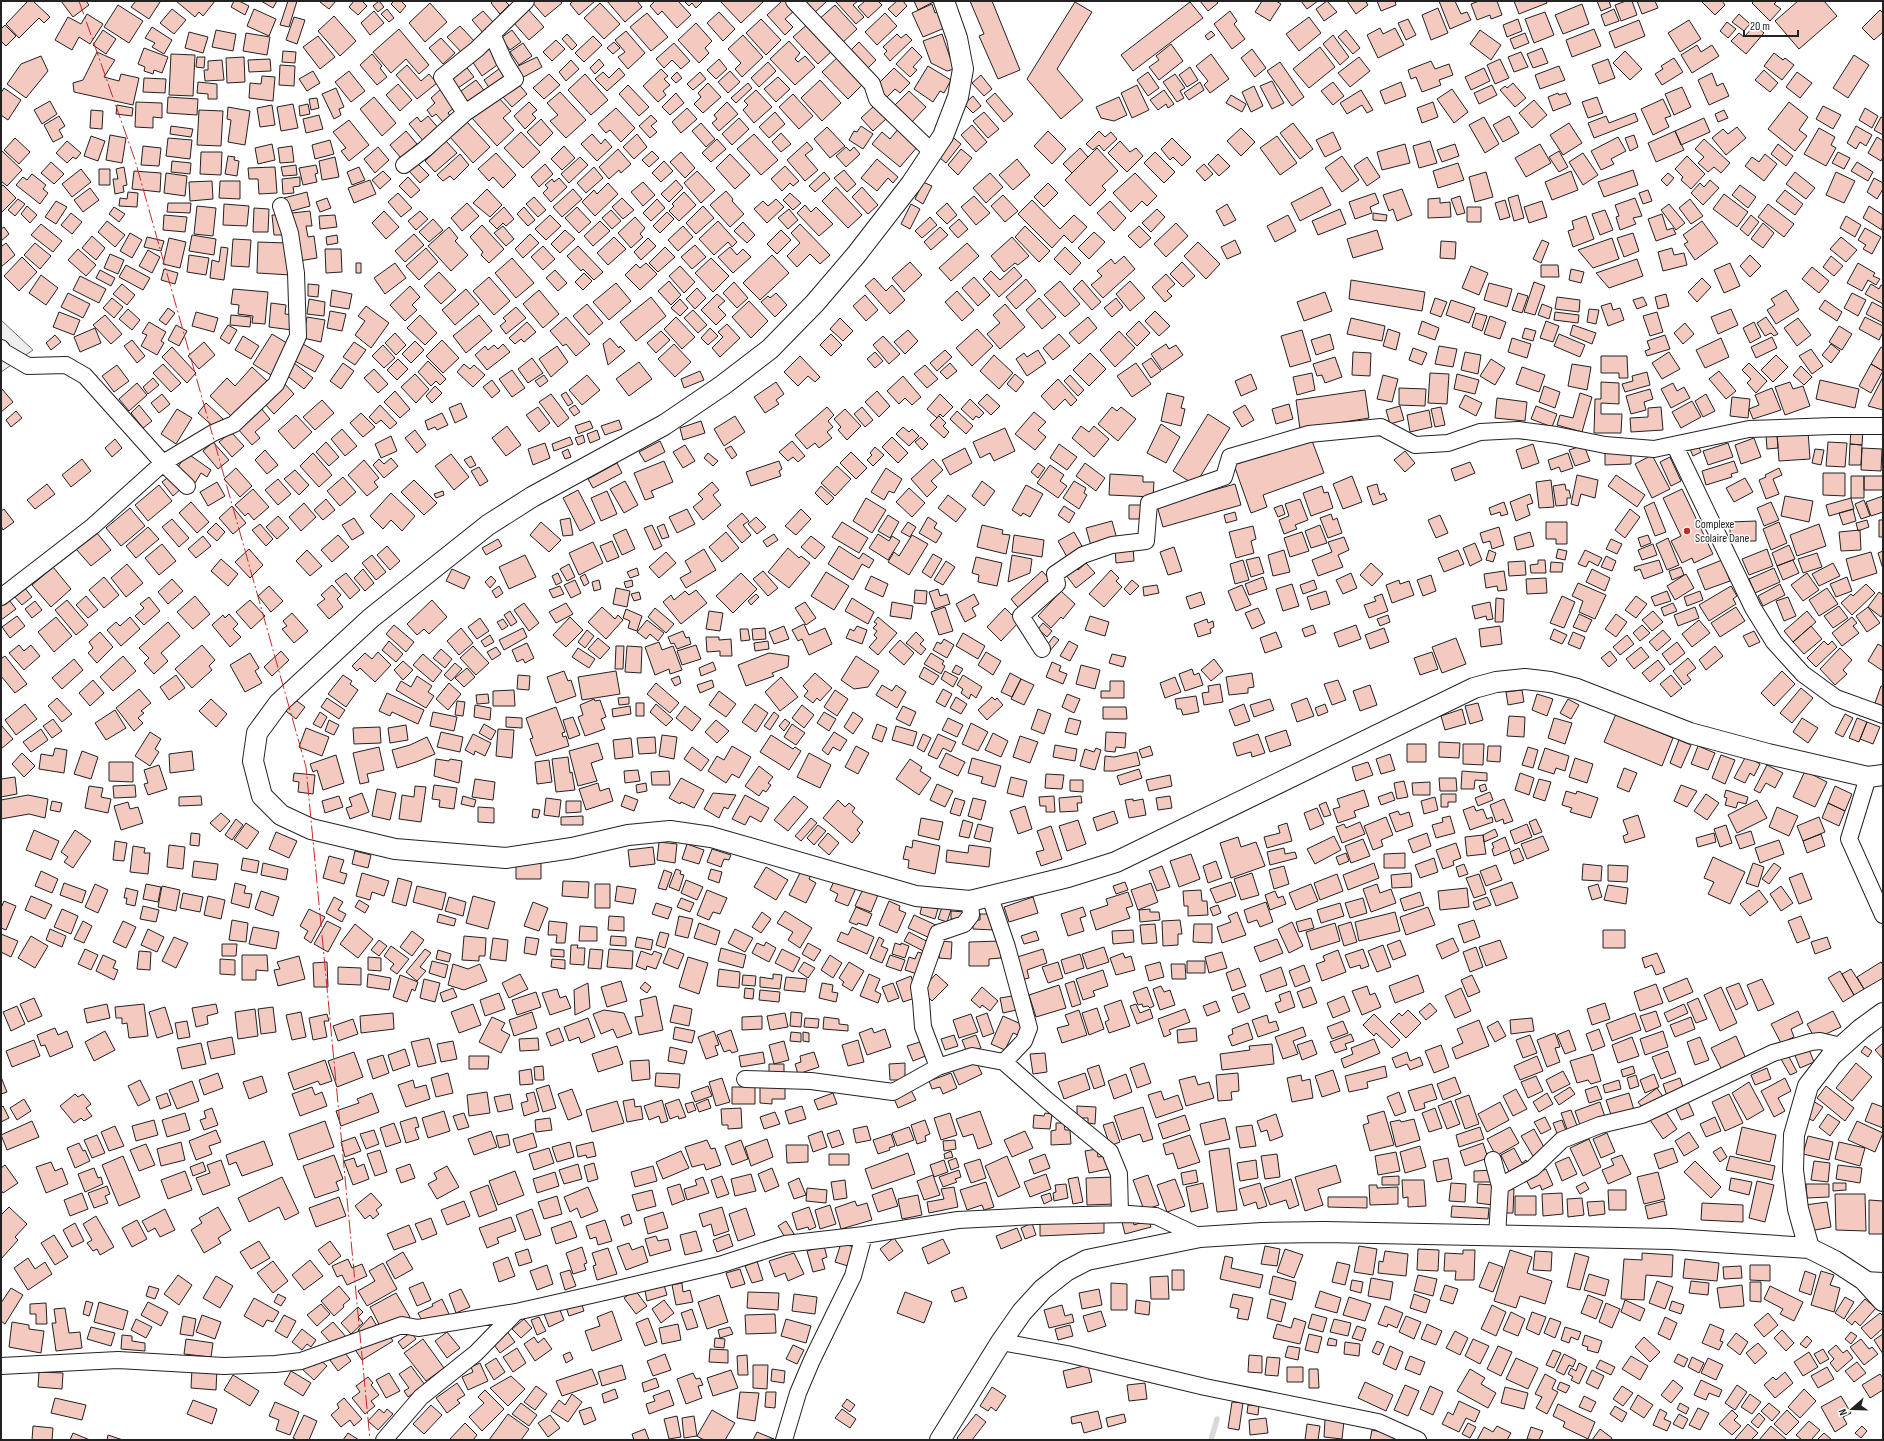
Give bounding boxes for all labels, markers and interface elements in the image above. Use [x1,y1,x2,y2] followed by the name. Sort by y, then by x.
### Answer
[1744,12,1798,38] scale bar
[1750,19,1770,34] text: 20 m
[1695,517,1750,546] place label: Complexe Scolaire Dane
[1682,526,1692,536] marker: Complexe Scolaire Dane
[1832,1389,1872,1429] north arrow
[1836,1407,1850,1417] text: N

